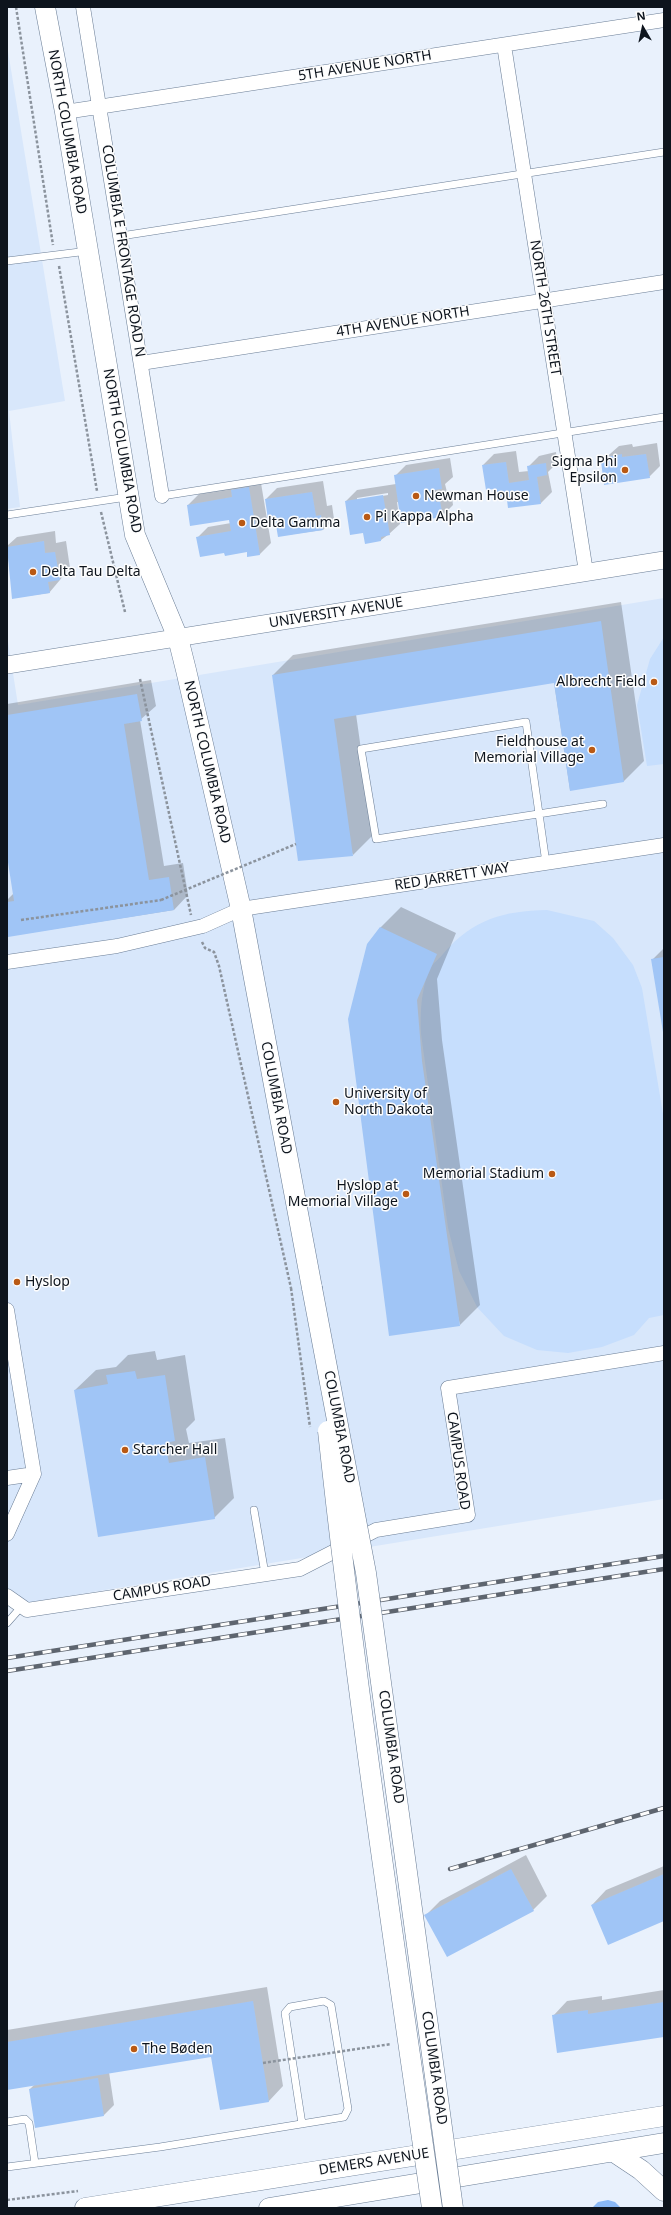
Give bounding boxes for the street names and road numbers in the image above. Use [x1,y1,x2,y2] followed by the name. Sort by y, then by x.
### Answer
[297,47,433,85] street label: 5TH AVENUE NORTH
[44,48,90,216] street label: NORTH COLUMBIA ROAD
[98,144,148,358] street label: COLUMBIA E FRONTAGE ROAD N
[526,239,564,377] street label: NORTH 26TH STREET
[335,303,471,341] street label: 4TH AVENUE NORTH
[99,367,145,535] street label: NORTH COLUMBIA ROAD
[268,594,404,632] street label: UNIVERSITY AVENUE
[180,679,234,845] street label: NORTH COLUMBIA ROAD
[393,860,511,894] street label: RED JARRETT WAY
[257,1040,295,1156] street label: COLUMBIA ROAD
[320,1369,358,1485] street label: COLUMBIA ROAD
[443,1411,473,1511] street label: CAMPUS ROAD
[112,1573,212,1605] street label: CAMPUS ROAD
[375,1689,407,1805] street label: COLUMBIA ROAD
[418,2010,450,2126] street label: COLUMBIA ROAD
[317,2145,431,2179] street label: DEMERS AVENUE

